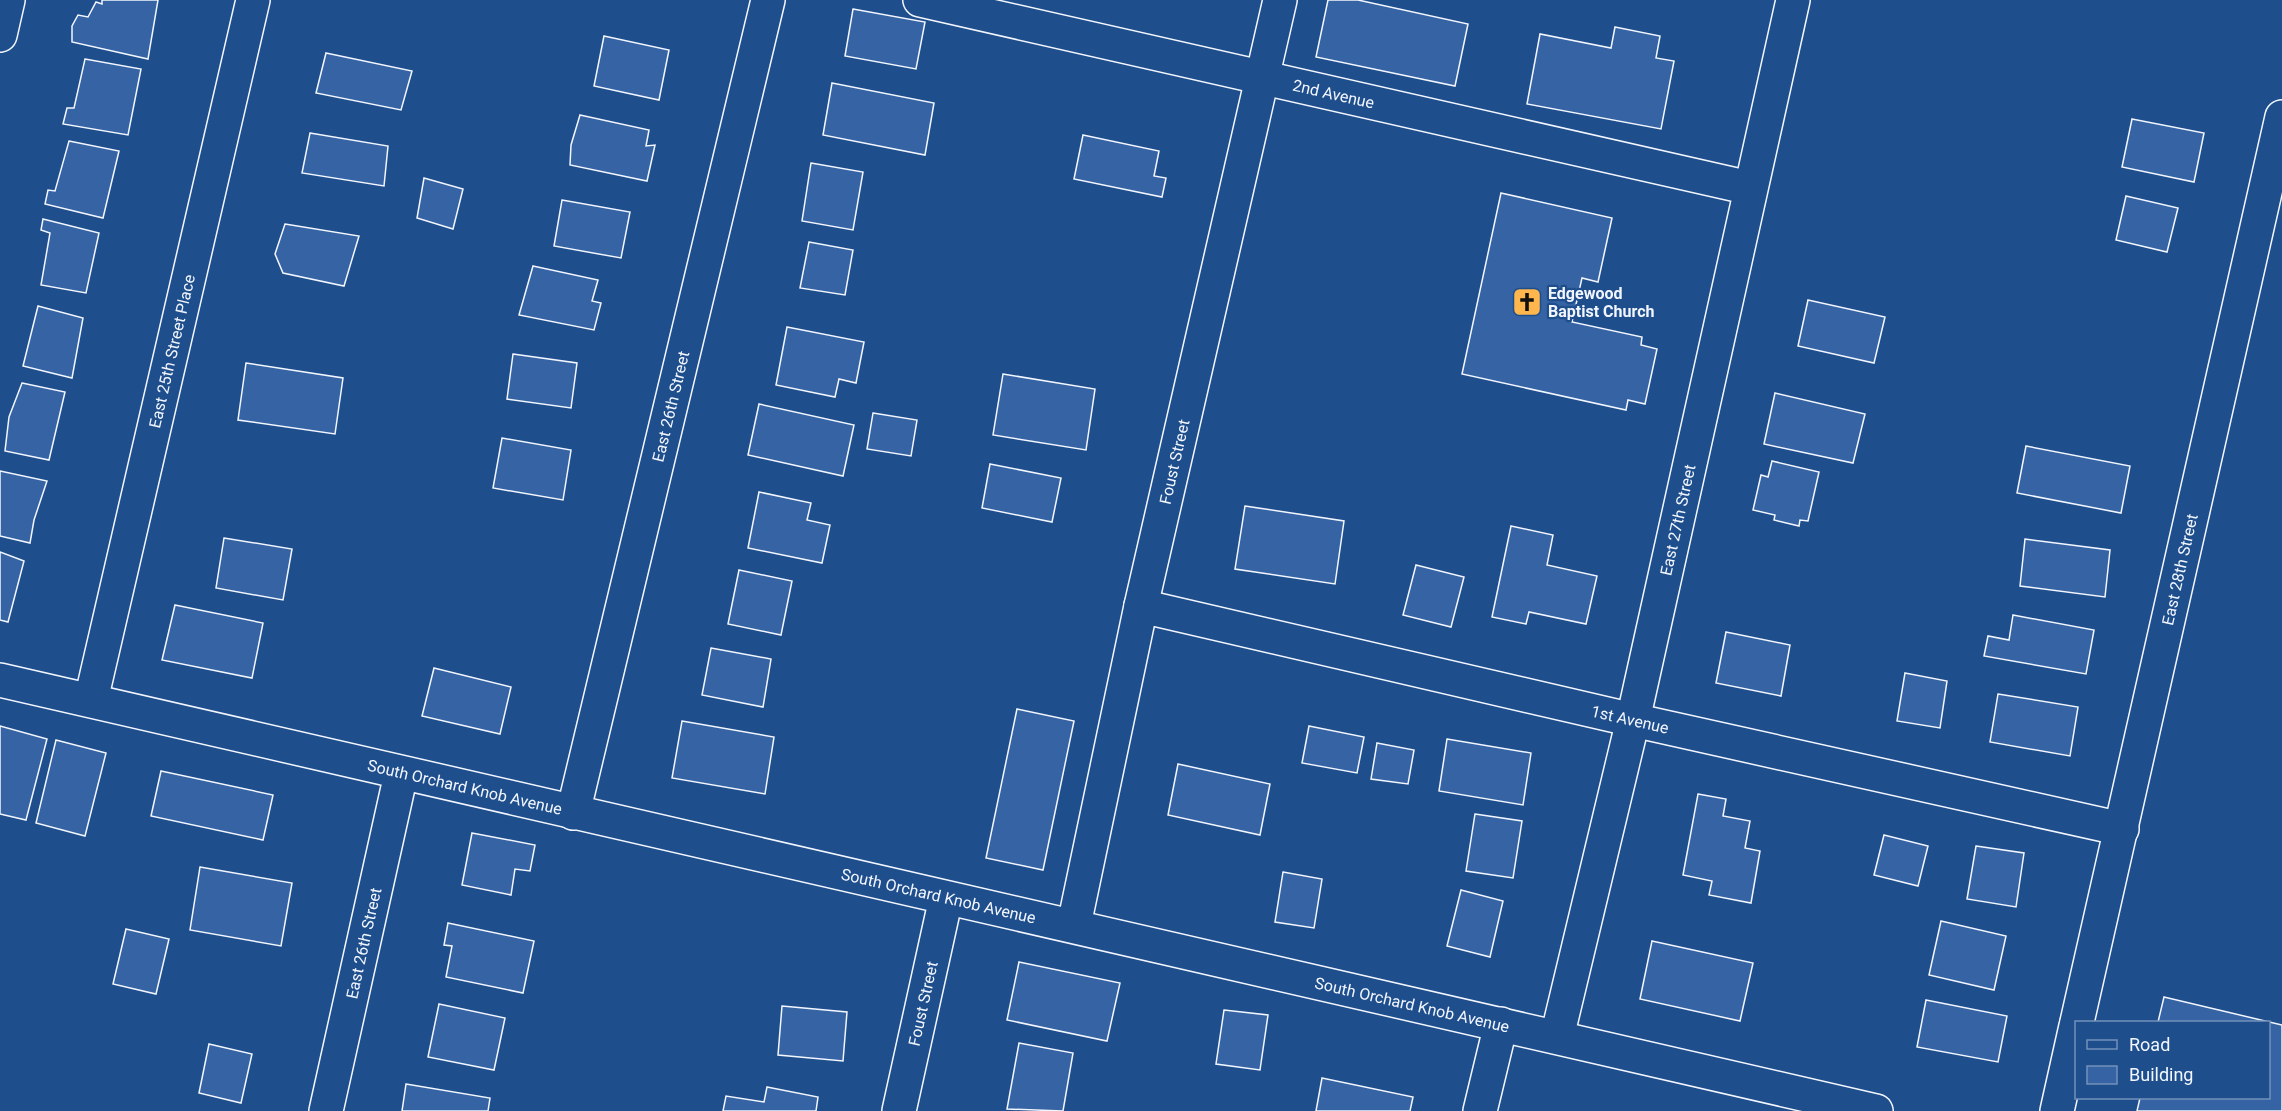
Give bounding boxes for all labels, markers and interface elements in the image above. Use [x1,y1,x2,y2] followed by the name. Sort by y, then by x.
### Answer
[1291,75,1376,112] street label: 2nd Avenue
[145,273,199,430] street label: East 25th Street Place
[1548,284,1654,321] place label: Edgewood Baptist Church
[1511,286,1543,318] church icon: Edgewood Baptist Church
[648,349,693,464] street label: East 26th Street
[1155,418,1193,506] street label: Foust Street
[1656,462,1699,577] street label: East 27th Street
[2158,512,2201,627] street label: East 28th Street
[1590,701,1671,737] street label: 1st Avenue
[366,755,564,818] street label: South Orchard Knob Avenue
[839,864,1038,927] street label: South Orchard Knob Avenue
[342,886,385,1001] street label: East 26th Street
[904,959,941,1048] street label: Foust Street
[1313,973,1511,1036] street label: South Orchard Knob Avenue
[2075,1021,2270,1099] legend
[2129,1034,2170,1055] text: Road
[2129,1064,2193,1085] text: Building

